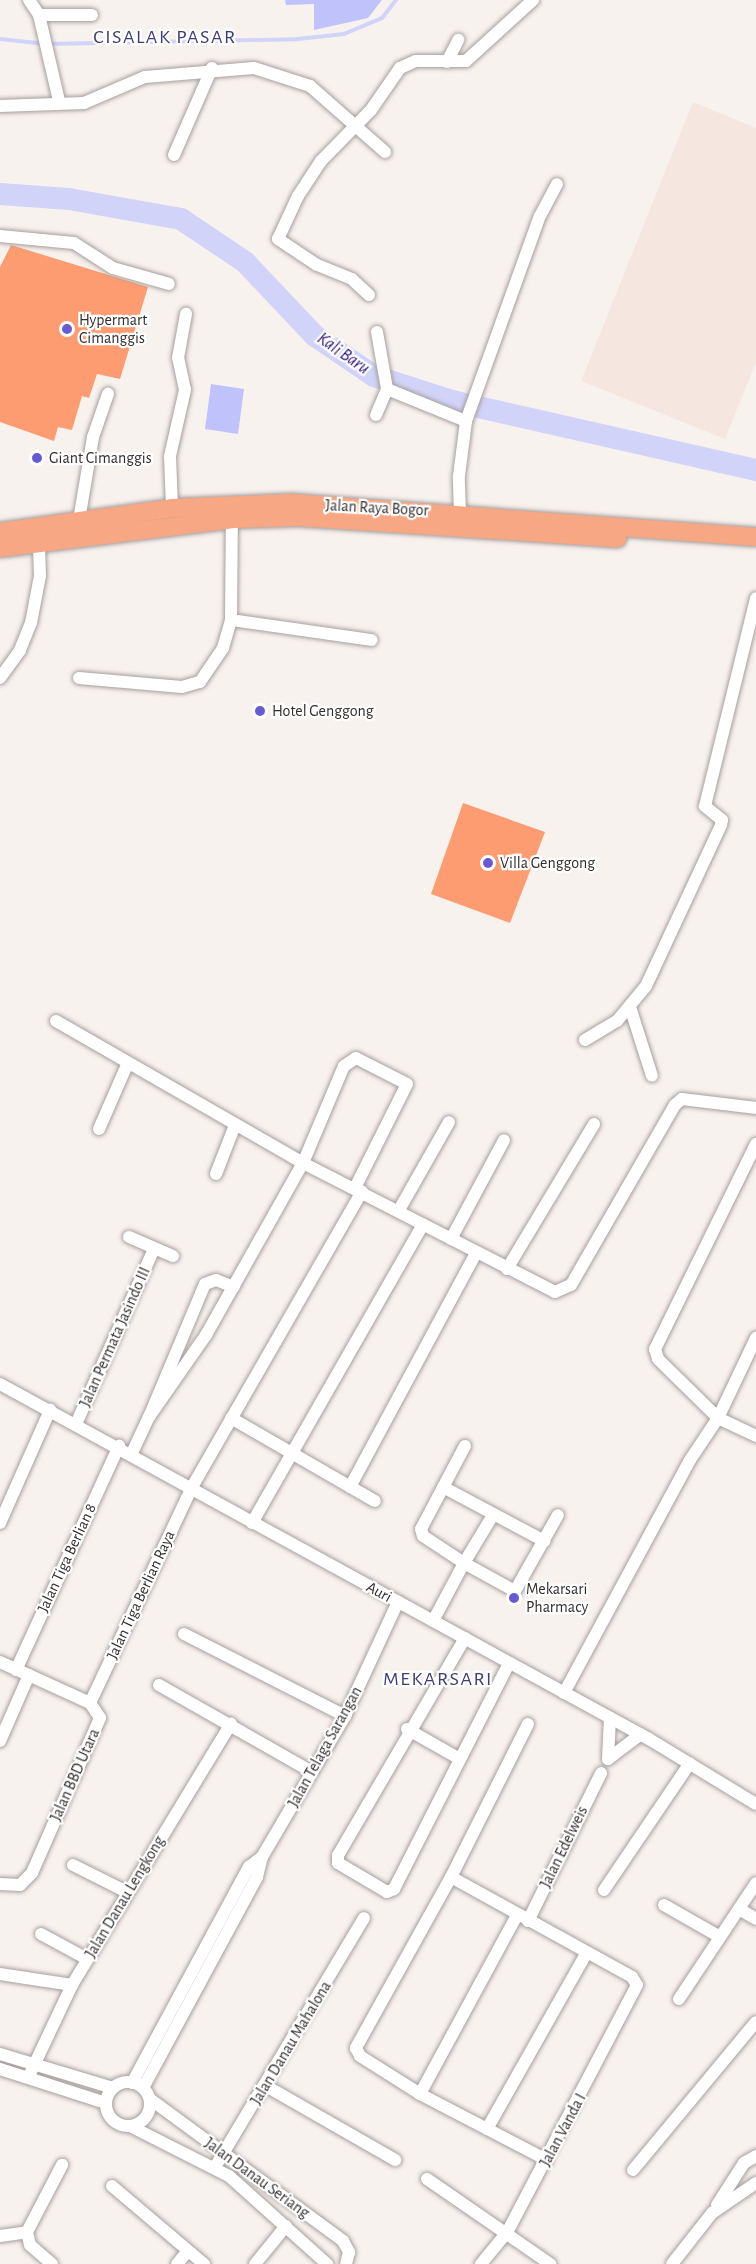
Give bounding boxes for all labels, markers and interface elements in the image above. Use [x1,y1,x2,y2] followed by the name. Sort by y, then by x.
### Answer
[93,25,237,49] district label: CISALAK PASAR
[79,310,147,348] place label: Hypermart Cimanggis
[60,322,74,336] marker: Hypermart Cimanggis
[313,328,373,380] water label: Kali Baru
[49,448,152,468] place label: Giant Cimanggis
[30,451,44,465] marker: Giant Cimanggis
[325,496,429,520] street label: Jalan Raya Bogor
[272,701,374,721] place label: Hotel Genggong
[253,704,267,718] marker: Hotel Genggong
[500,853,595,873] place label: Villa Genggong
[481,856,495,870] marker: Villa Genggong
[75,1264,155,1410] street label: Jalan Permata Jasindo III
[33,1500,101,1616] street label: Jalan Tiga Berlian 8
[103,1527,179,1663] street label: Jalan Tiga Berlian Raya
[363,1577,395,1607] street label: Auri
[526,1579,588,1617] place label: Mekarsari Pharmacy
[507,1591,521,1605] marker: Mekarsari Pharmacy
[383,1667,493,1691] district label: MEKARSARI
[284,1683,366,1811] street label: Jalan Telaga Sarangan
[46,1726,104,1824] street label: Jalan BBD Utara
[536,1803,592,1891] street label: Jalan Edelweis
[81,1833,169,1961] street label: Jalan Danau Lengkong
[246,1978,336,2108] street label: Jalan Danau Mahalona
[536,2090,590,2170] street label: Jalan Vanda I
[201,2133,313,2223] street label: Jalan Danau Seriang

